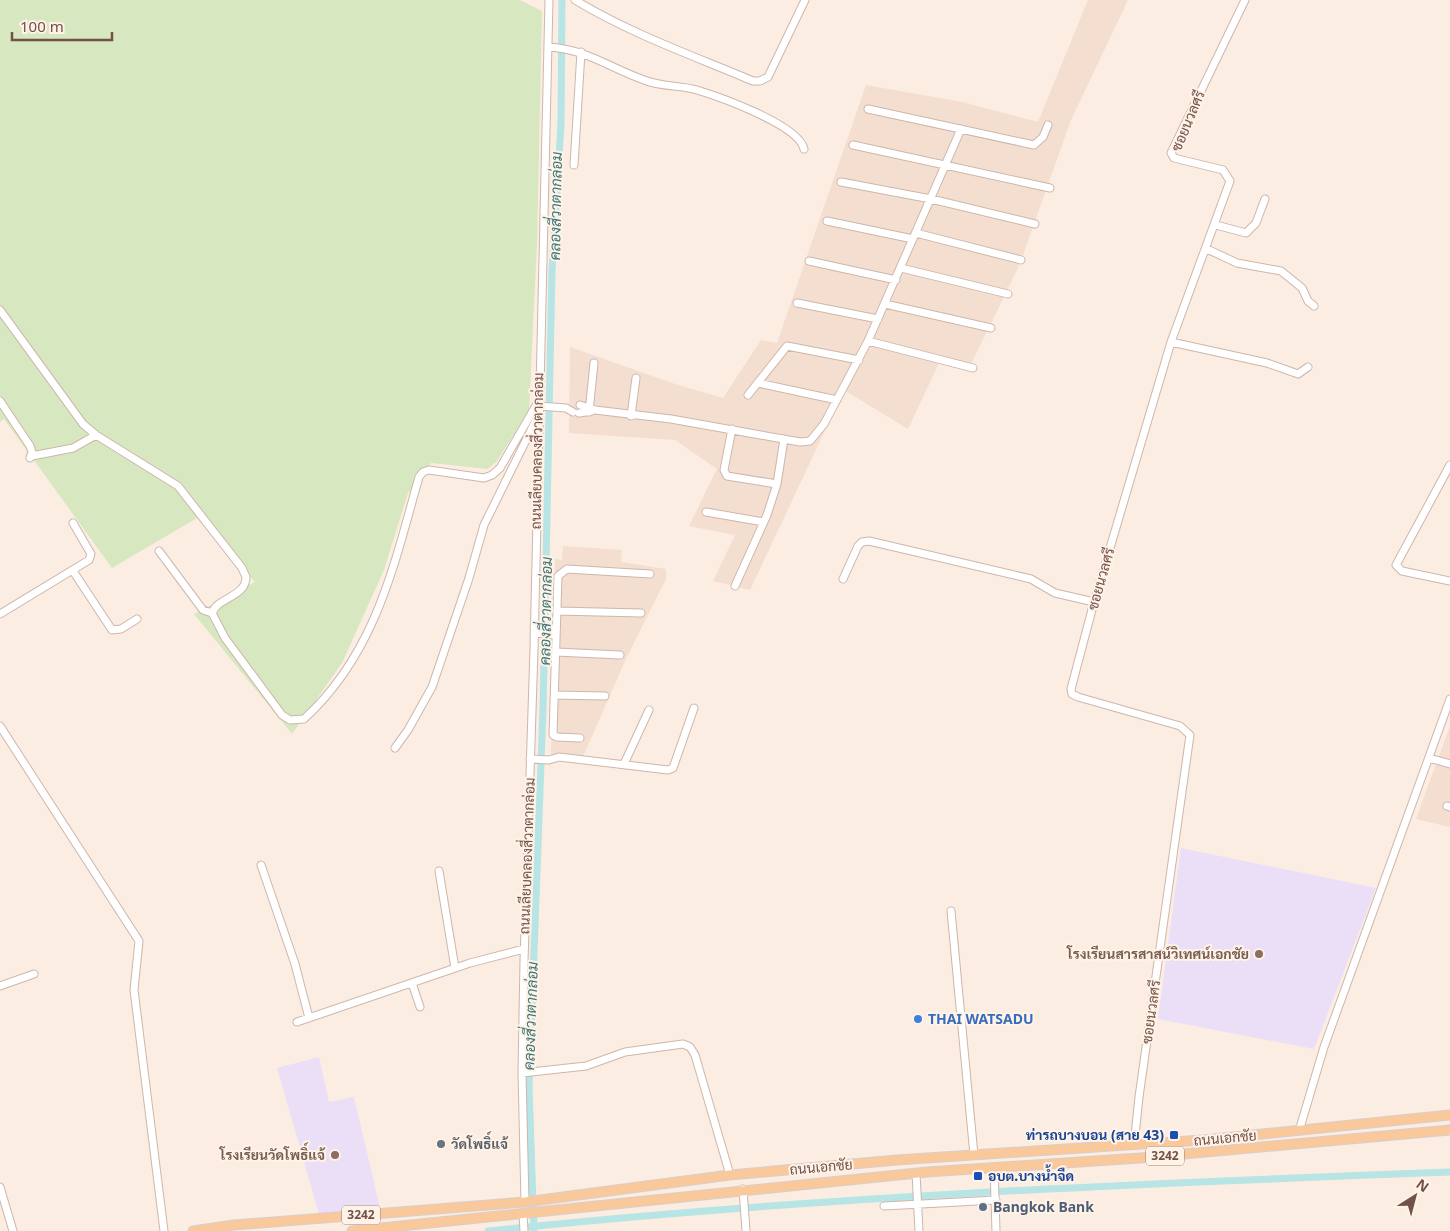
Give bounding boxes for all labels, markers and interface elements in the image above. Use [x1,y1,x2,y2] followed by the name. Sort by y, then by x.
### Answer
[12,10,112,42] scale bar
[20,16,64,36] text: 100 m
[1166,87,1209,154] street label: ซอยนวลศรี
[540,151,566,261] water label: คลองสี่วาตากล่อม
[524,372,547,530] street label: ถนนเลียบคลองสี่วาตากล่อม
[1083,545,1119,612] street label: ซอยนวลศรี
[530,556,556,666] water label: คลองสี่วาตากล่อม
[512,777,539,935] street label: ถนนเลียบคลองสี่วาตากล่อม
[1066,944,1249,963] place label: โรงเรียนสารสาสน์วิเทศน์เอกชัย
[1253,948,1265,960] marker: โรงเรียนสารสาสน์วิเทศน์เอกชัย
[514,961,542,1071] water label: คลองสี่วาตากล่อม
[1137,979,1164,1045] street label: ซอยนวลศรี
[928,1009,1034,1028] place label: THAI WATSADU
[912,1013,924,1025] marker: THAI WATSADU
[1026,1125,1164,1144] place label: ท่ารถบางบอน (สาย 43)
[1193,1125,1257,1150] street label: ถนนเอกชัย
[1168,1129,1180,1141] marker: ท่ารถบางบอน (สาย 43)
[451,1131,509,1153] place label: วัดโพธิ์แจ้
[435,1138,447,1150] marker: วัดโพธิ์แจ้
[219,1142,326,1164] place label: โรงเรียนวัดโพธิ์แจ้
[1146,1146,1184,1166] road number: 3242
[329,1149,341,1161] marker: โรงเรียนวัดโพธิ์แจ้
[789,1154,853,1179] street label: ถนนเอกชัย
[988,1164,1074,1185] place label: อบต.บางน้ำจืด
[972,1170,984,1182] marker: อบต.บางน้ำจืด
[1390,1171,1440,1221] north arrow
[1413,1174,1433,1196] text: N
[993,1197,1094,1216] place label: Bangkok Bank
[977,1201,989,1213] marker: Bangkok Bank
[342,1206,380,1224] road number: 3242

